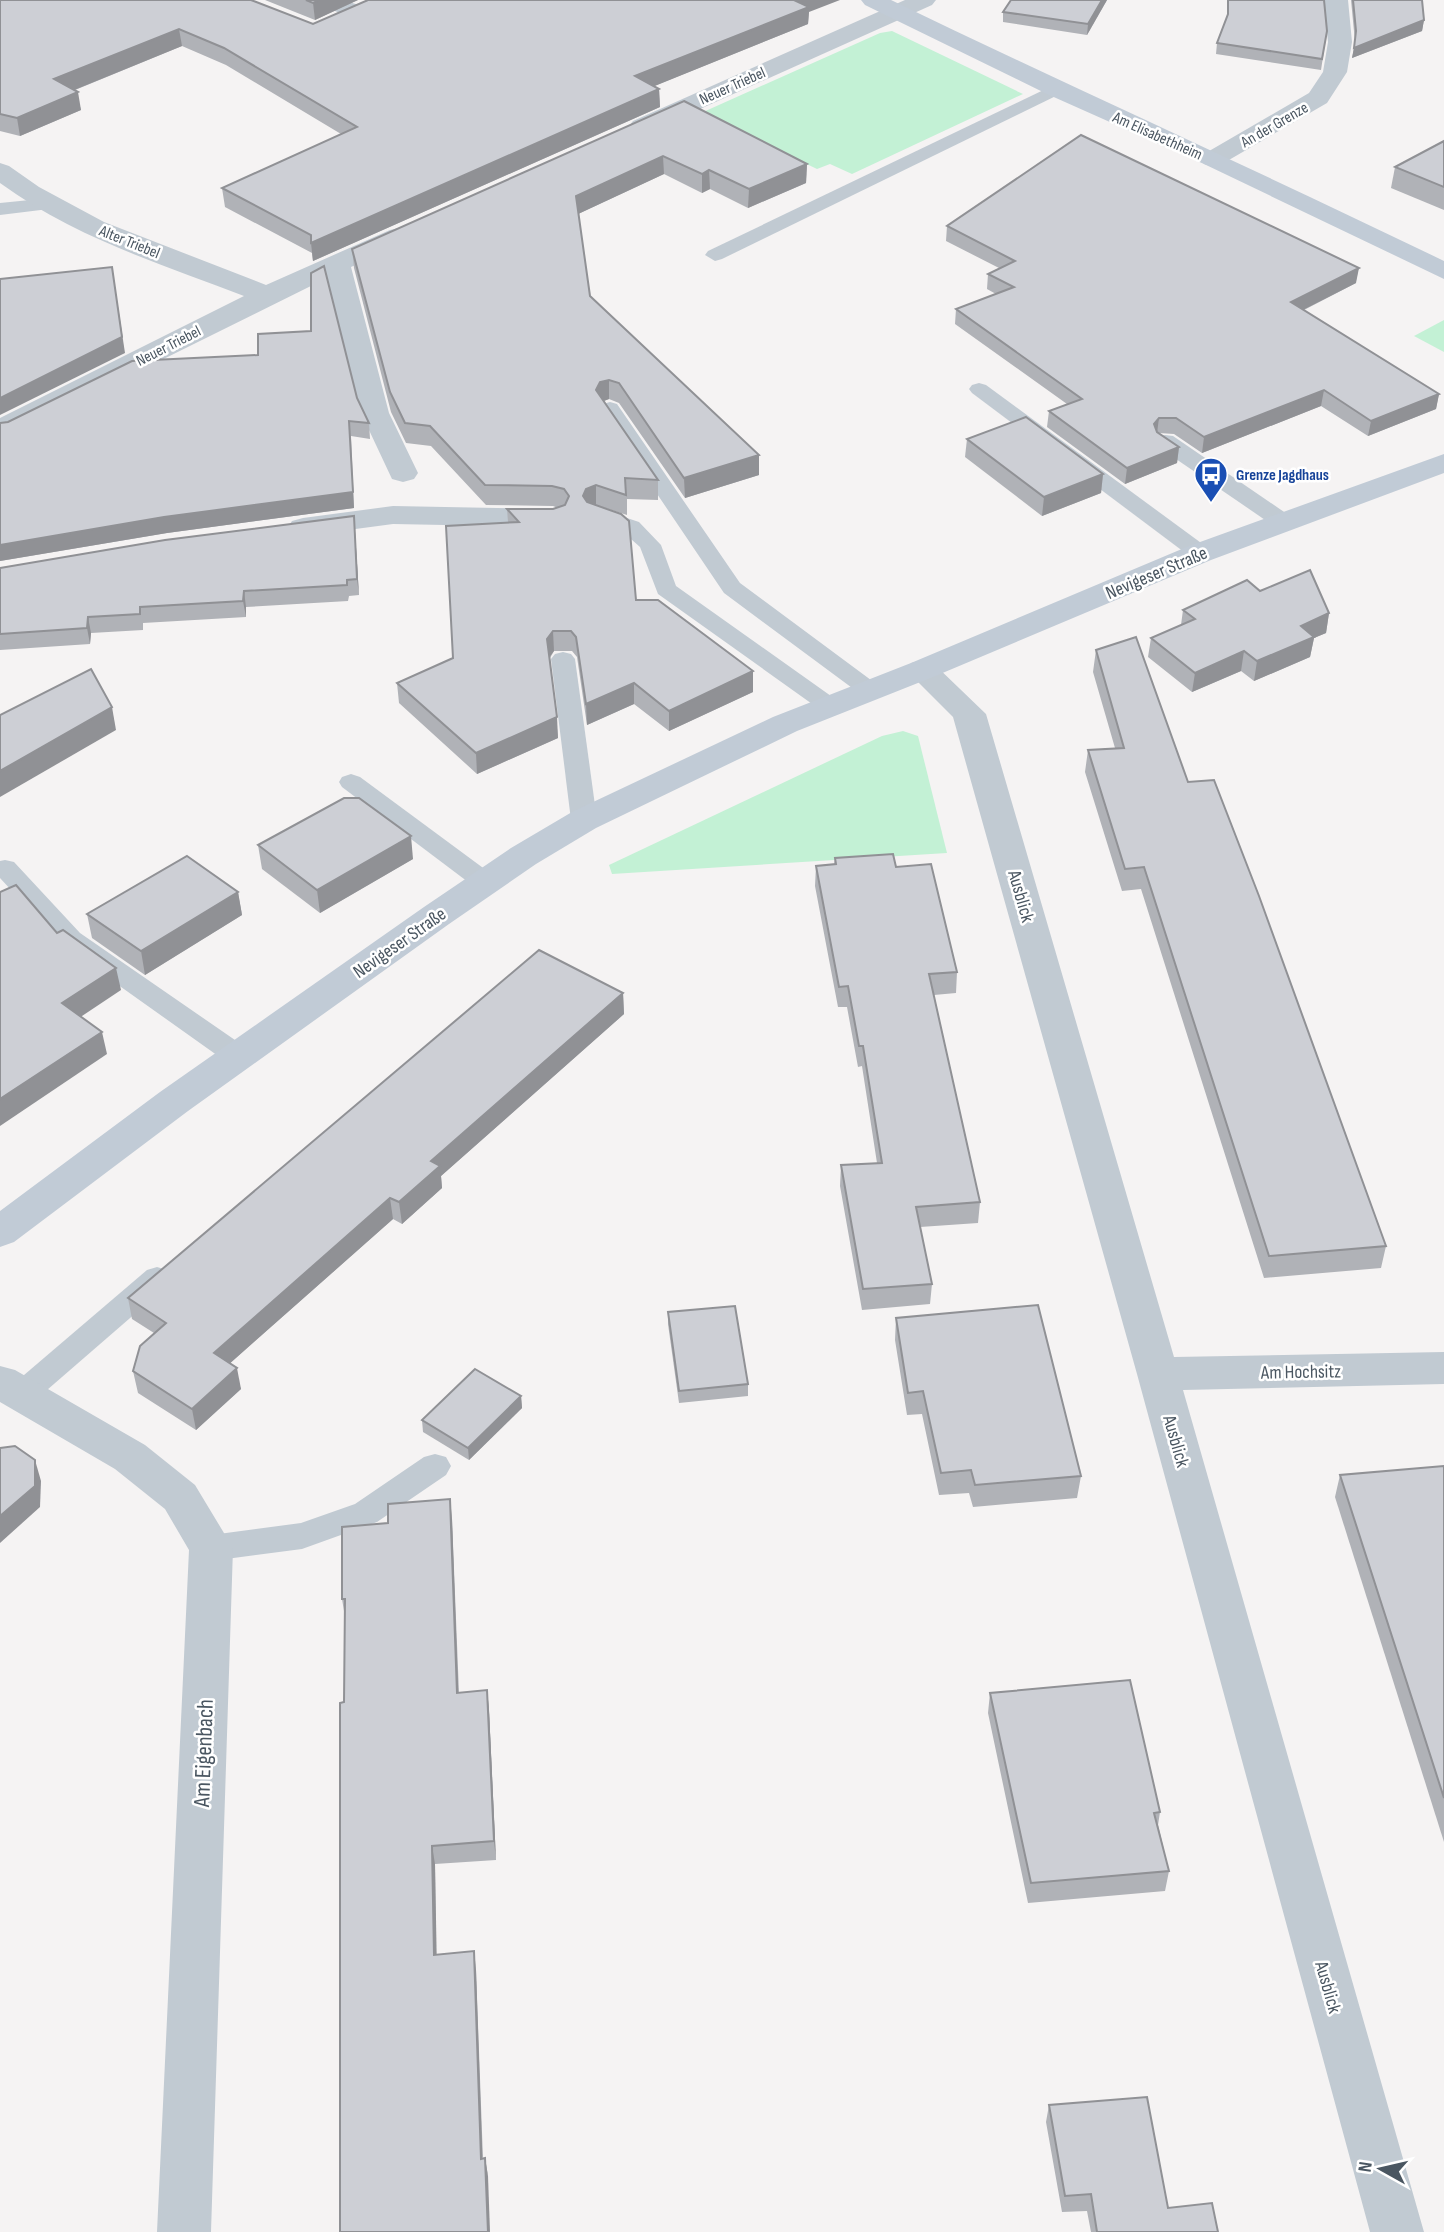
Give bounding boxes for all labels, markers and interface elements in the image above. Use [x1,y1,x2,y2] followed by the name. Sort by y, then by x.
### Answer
[697,63,769,109] street label: Neuer Triebel
[1237,98,1312,153] street label: An der Grenze
[1109,108,1205,165] street label: Am Elisabethheim
[95,221,163,263] street label: Alter Triebel
[133,322,204,371] street label: Neuer Triebel
[1192,455,1230,504] bus stop icon: Grenze Jagdhaus
[1236,466,1329,485] place label: Grenze Jagdhaus
[1102,542,1211,605] street label: Nevigeser Straße
[1002,867,1039,926] street label: Ausblick
[349,903,451,984] street label: Nevigeser Straße
[1260,1360,1341,1385] street label: Am Hochsitz
[1157,1412,1194,1471] street label: Ausblick
[188,1699,220,1809] street label: Am Eigenbach
[1309,1958,1346,2017] street label: Ausblick
[1346,2134,1416,2204] north arrow
[1354,2160,1378,2173] text: N

